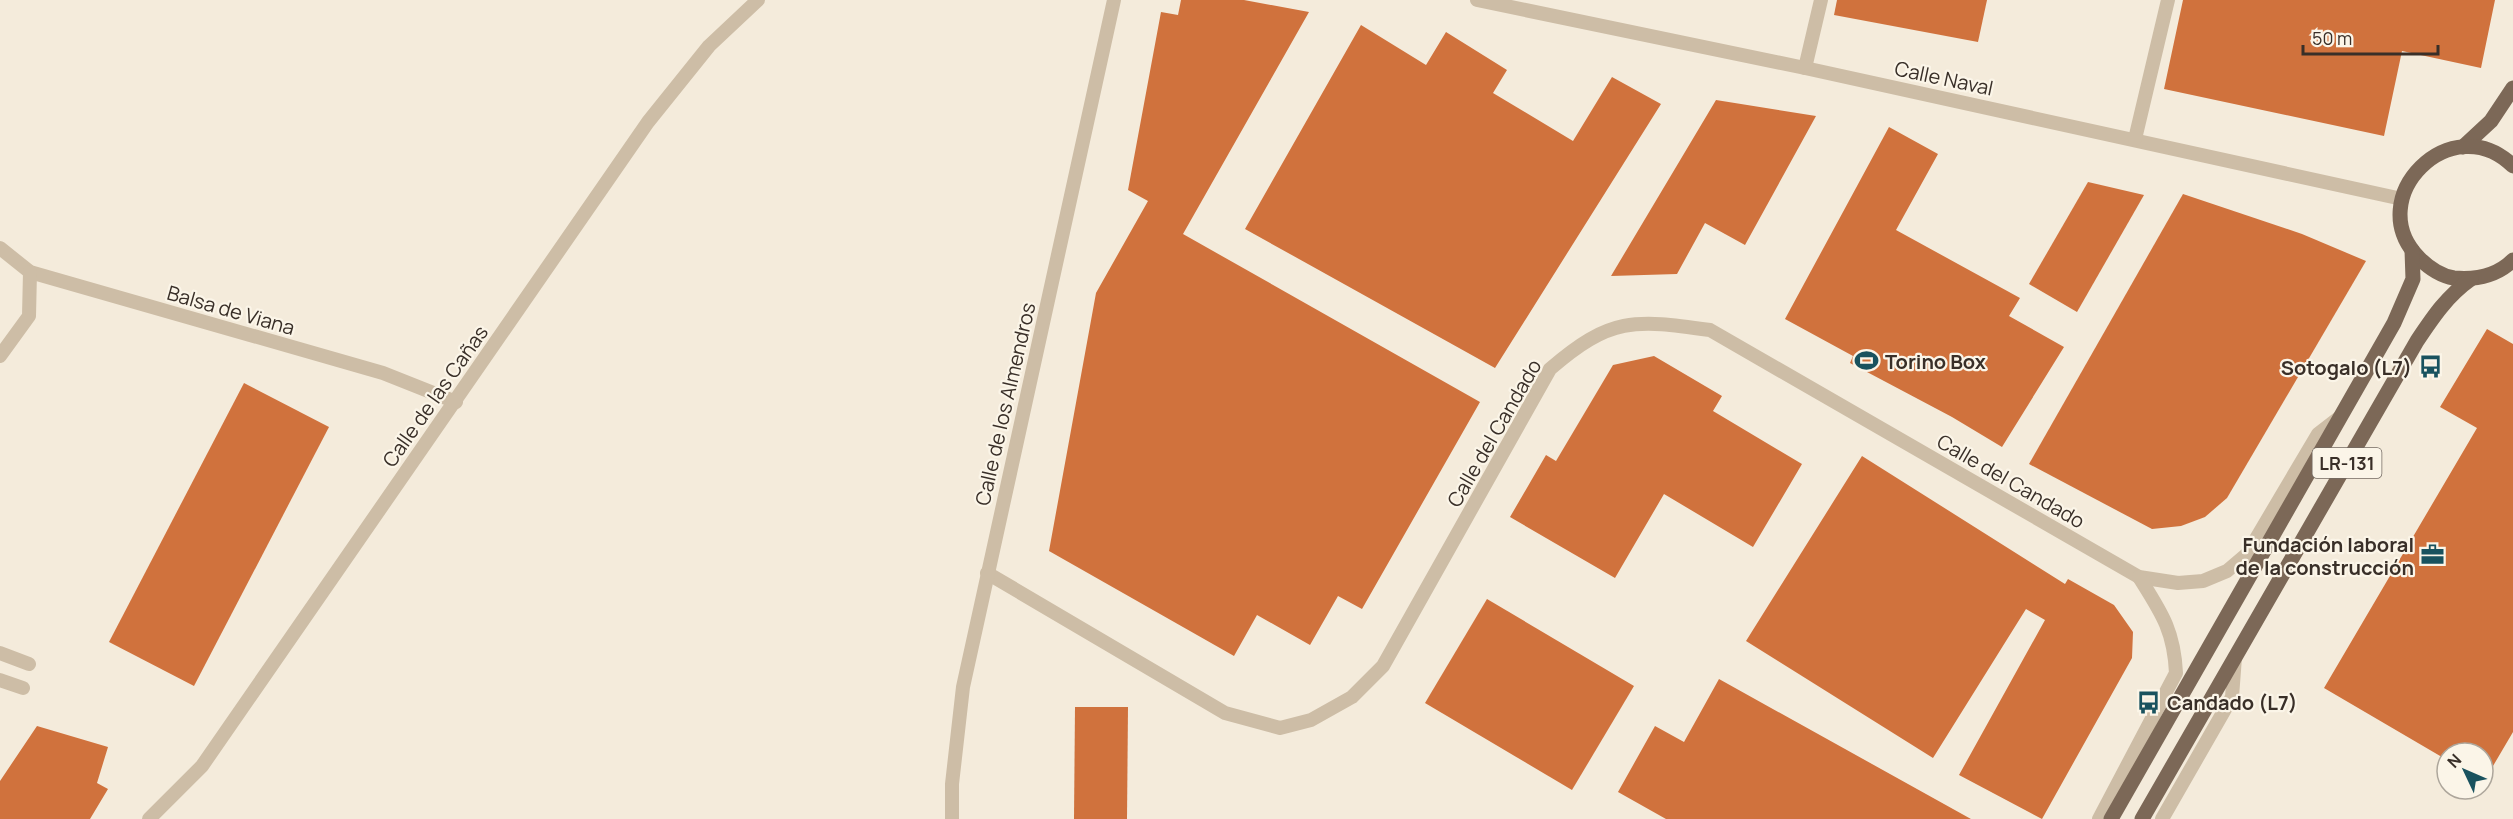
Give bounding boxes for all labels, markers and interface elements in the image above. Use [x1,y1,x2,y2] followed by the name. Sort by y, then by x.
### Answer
[2303,18,2438,56] scale bar
[2312,26,2352,50] text: 50 m
[1892,54,1996,102] street label: Calle Naval
[164,279,298,341] street label: Balsa de Viana
[969,300,1041,508] street label: Calle de los Almendros
[376,320,494,472] street label: Calle de las Cañas
[1854,348,1880,374] sports icon: Torino Box
[1885,348,1986,375] place label: Torino Box
[1441,354,1547,512] street label: Calle del Candado
[2281,354,2412,381] place label: Sotogalo (L7)
[2417,354,2443,380] bus stop icon: Sotogalo (L7)
[1932,428,2090,534] street label: Calle del Candado
[2312,448,2382,478] road number: LR-131
[2236,531,2414,581] place label: Fundación laboral de la construcción
[2419,542,2445,568] office icon: Fundación laboral de la construcción
[2136,689,2162,715] bus stop icon: Candado (L7)
[2167,689,2298,716] place label: Candado (L7)
[2435,741,2495,801] north arrow
[2442,749,2466,772] text: N

